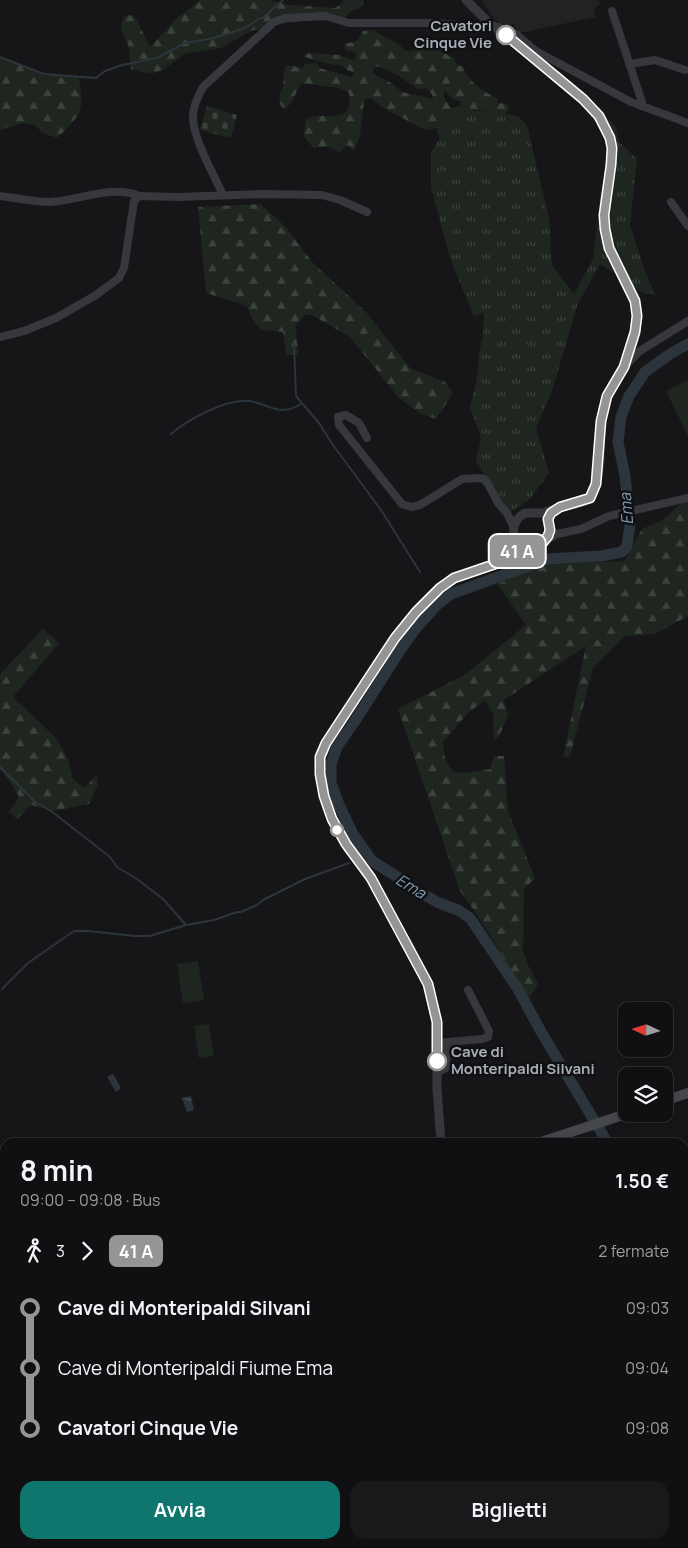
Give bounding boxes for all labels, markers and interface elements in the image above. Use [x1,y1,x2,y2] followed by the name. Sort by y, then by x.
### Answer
[414,15,492,53] place label: Cavatori Cinque Vie
[496,25,516,45] marker: Cavatori Cinque Vie
[614,491,638,526] water label: Ema
[482,535,552,567] line badge: 41 A
[500,539,534,563] text: 41 A
[330,823,344,837] unlabelled marker
[392,868,431,904] water label: Ema
[618,1002,672,1058] north arrow
[618,1002,673,1122] map controls
[451,1041,595,1079] place label: Cave di Monteripaldi Silvani
[427,1051,447,1071] marker: Cave di Monteripaldi Silvani
[618,1067,673,1122] button: layers
[20,1151,93,1189] text: 8 min
[615,1168,669,1194] text: 1.50 €
[20,1189,160,1211] text: 09:00 – 09:08 · Bus
[20,1237,48,1265] icon: walk
[73,1237,101,1265] icon: forward
[119,1239,153,1263] text: 41 A
[56,1240,65,1262] text: 3
[598,1240,669,1262] text: 2 fermate
[58,1295,311,1321] text: Cave di Monteripaldi Silvani
[626,1297,669,1319] text: 09:03
[58,1355,333,1381] text: Cave di Monteripaldi Fiume Ema
[625,1357,669,1379] text: 09:04
[58,1415,238,1441] text: Cavatori Cinque Vie
[625,1417,669,1439] text: 09:08
[20,1481,340,1539] button: Avvia
[350,1481,669,1539] button: Biglietti

